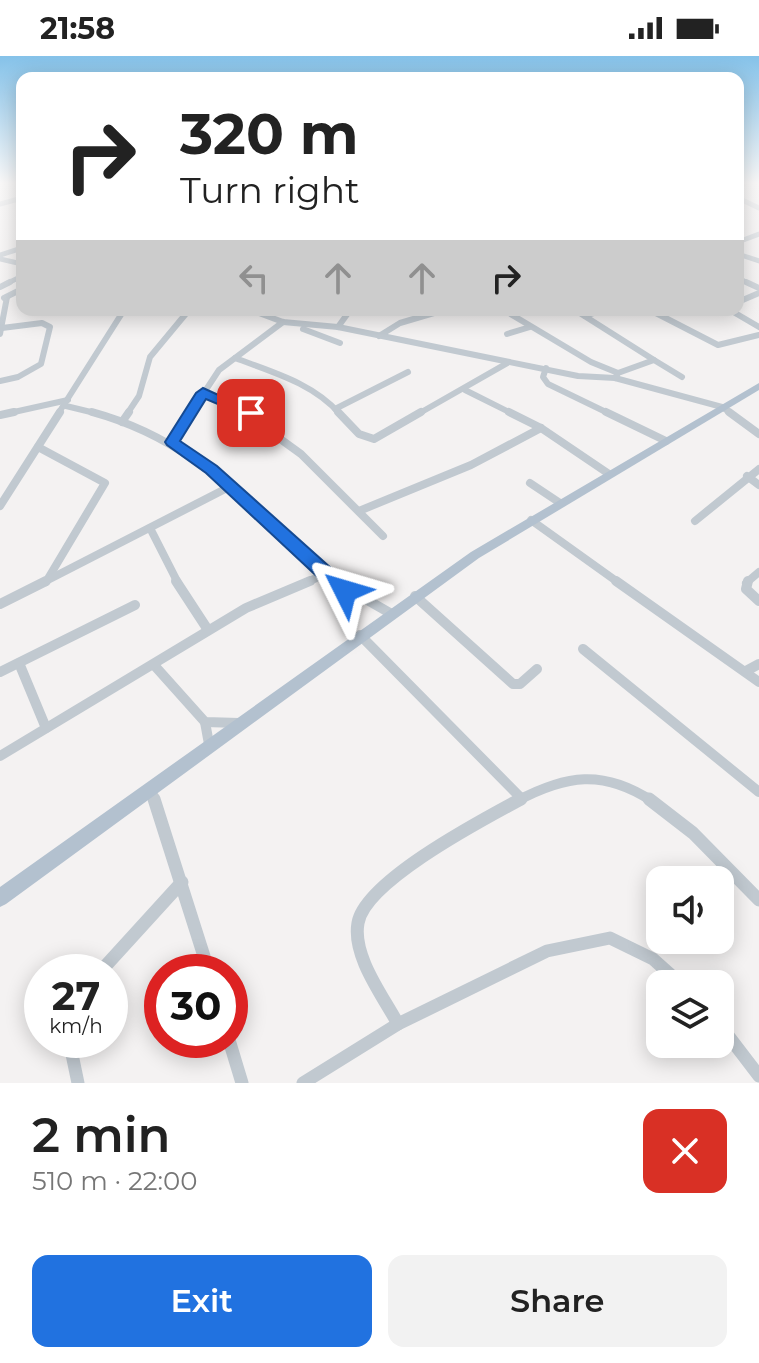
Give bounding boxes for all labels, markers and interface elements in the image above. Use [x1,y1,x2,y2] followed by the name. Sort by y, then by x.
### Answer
[40,10,115,47] text: 21:58
[180,100,359,168] text: 320 m
[48,104,152,208] icon: right
[180,168,360,212] text: Turn right
[232,256,276,300] icon: left
[316,256,360,300] icon: ahead
[400,256,444,300] icon: ahead
[484,256,528,300] icon: right
[217,379,285,447] pin
[229,391,273,435] icon: arrive
[303,549,387,633] position arrow
[646,866,734,1058] map controls
[646,866,734,954] button: sound
[144,954,248,1058] speed limit sign: 30
[646,970,734,1058] button: layers
[52,971,100,1020] text: 27
[49,1014,103,1038] text: km/h
[32,1106,170,1164] text: 2 min
[643,1109,727,1193] button: close
[32,1165,197,1197] text: 510 m · 22:00
[32,1255,372,1347] button: Exit
[388,1255,727,1347] button: Share

